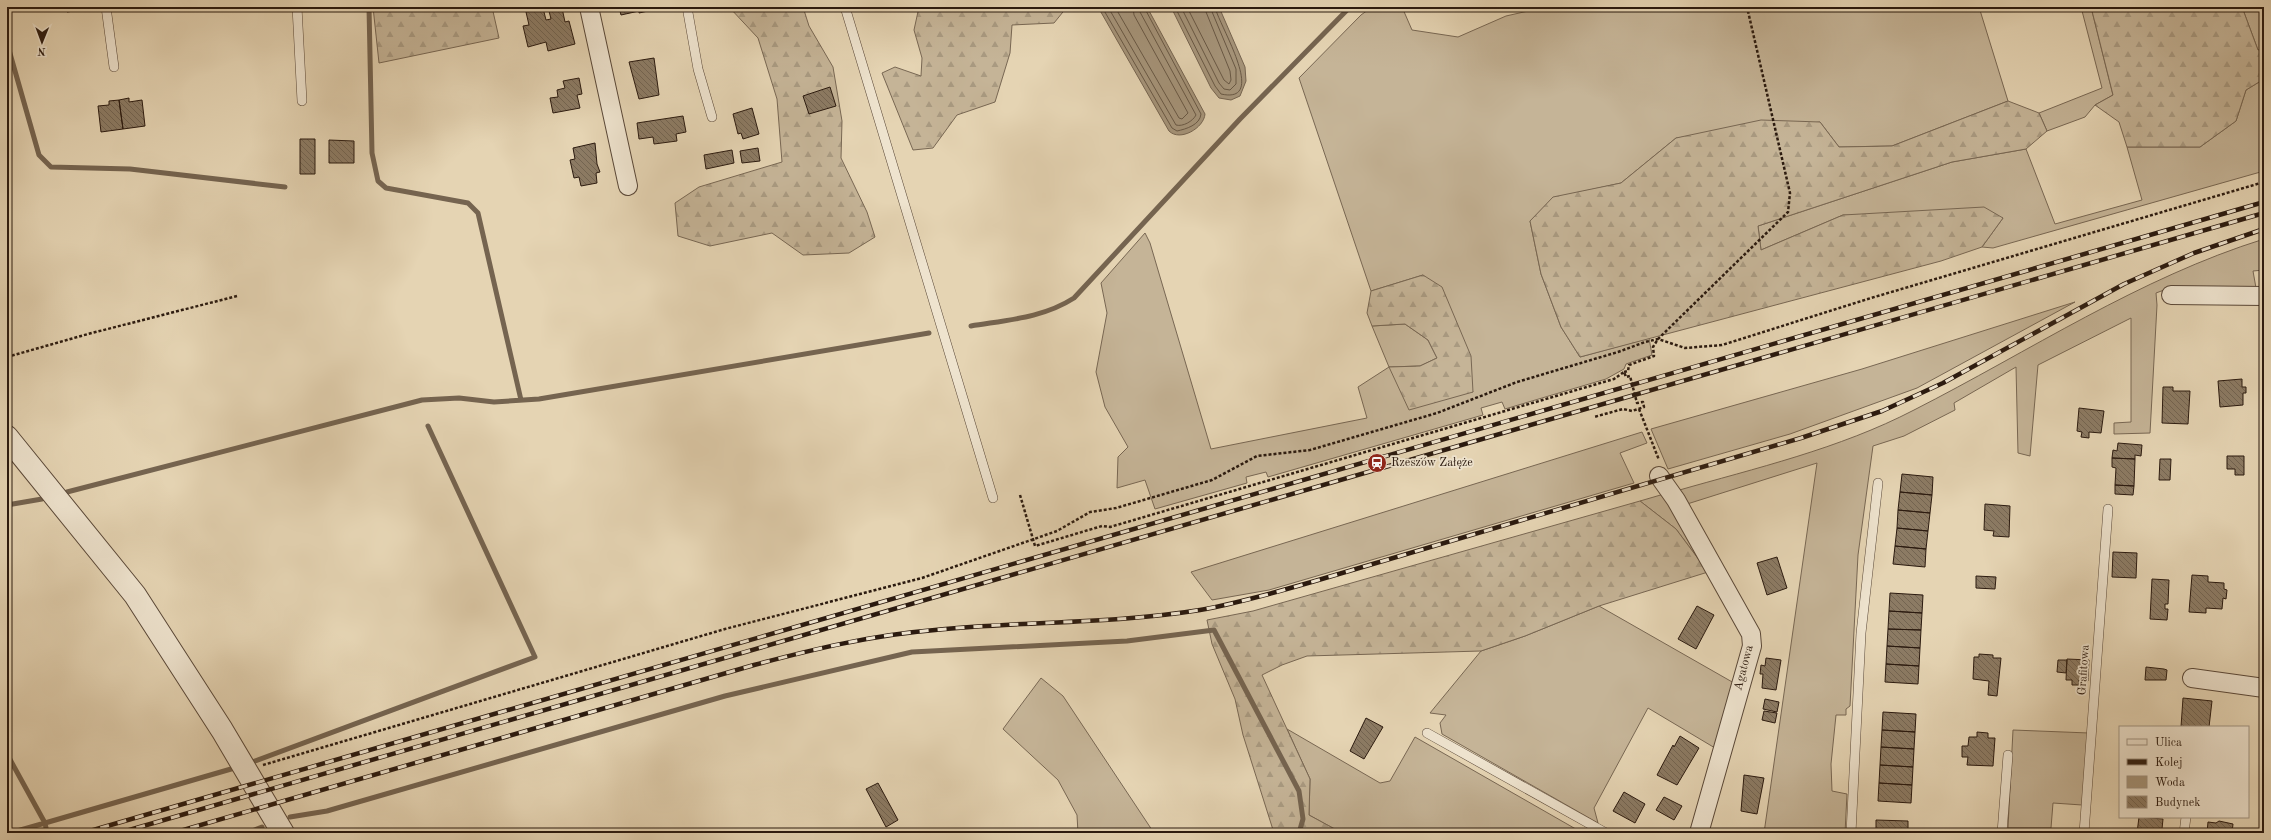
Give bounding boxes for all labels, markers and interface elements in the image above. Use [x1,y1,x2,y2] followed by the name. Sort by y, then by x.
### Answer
[22,22,62,62] north arrow
[37,45,46,56] text: N
[1366,452,1388,474] station icon: Rzeszów Załęże
[1391,457,1473,469] place label: Rzeszów Załęże
[1732,644,1756,692] street label: Agatowa
[2076,644,2092,696] street label: Grafitowa
[2119,726,2249,818] legend
[2155,737,2182,749] text: Ulica
[2155,757,2183,769] text: Kolej
[2155,777,2185,789] text: Woda
[2155,797,2201,809] text: Budynek

